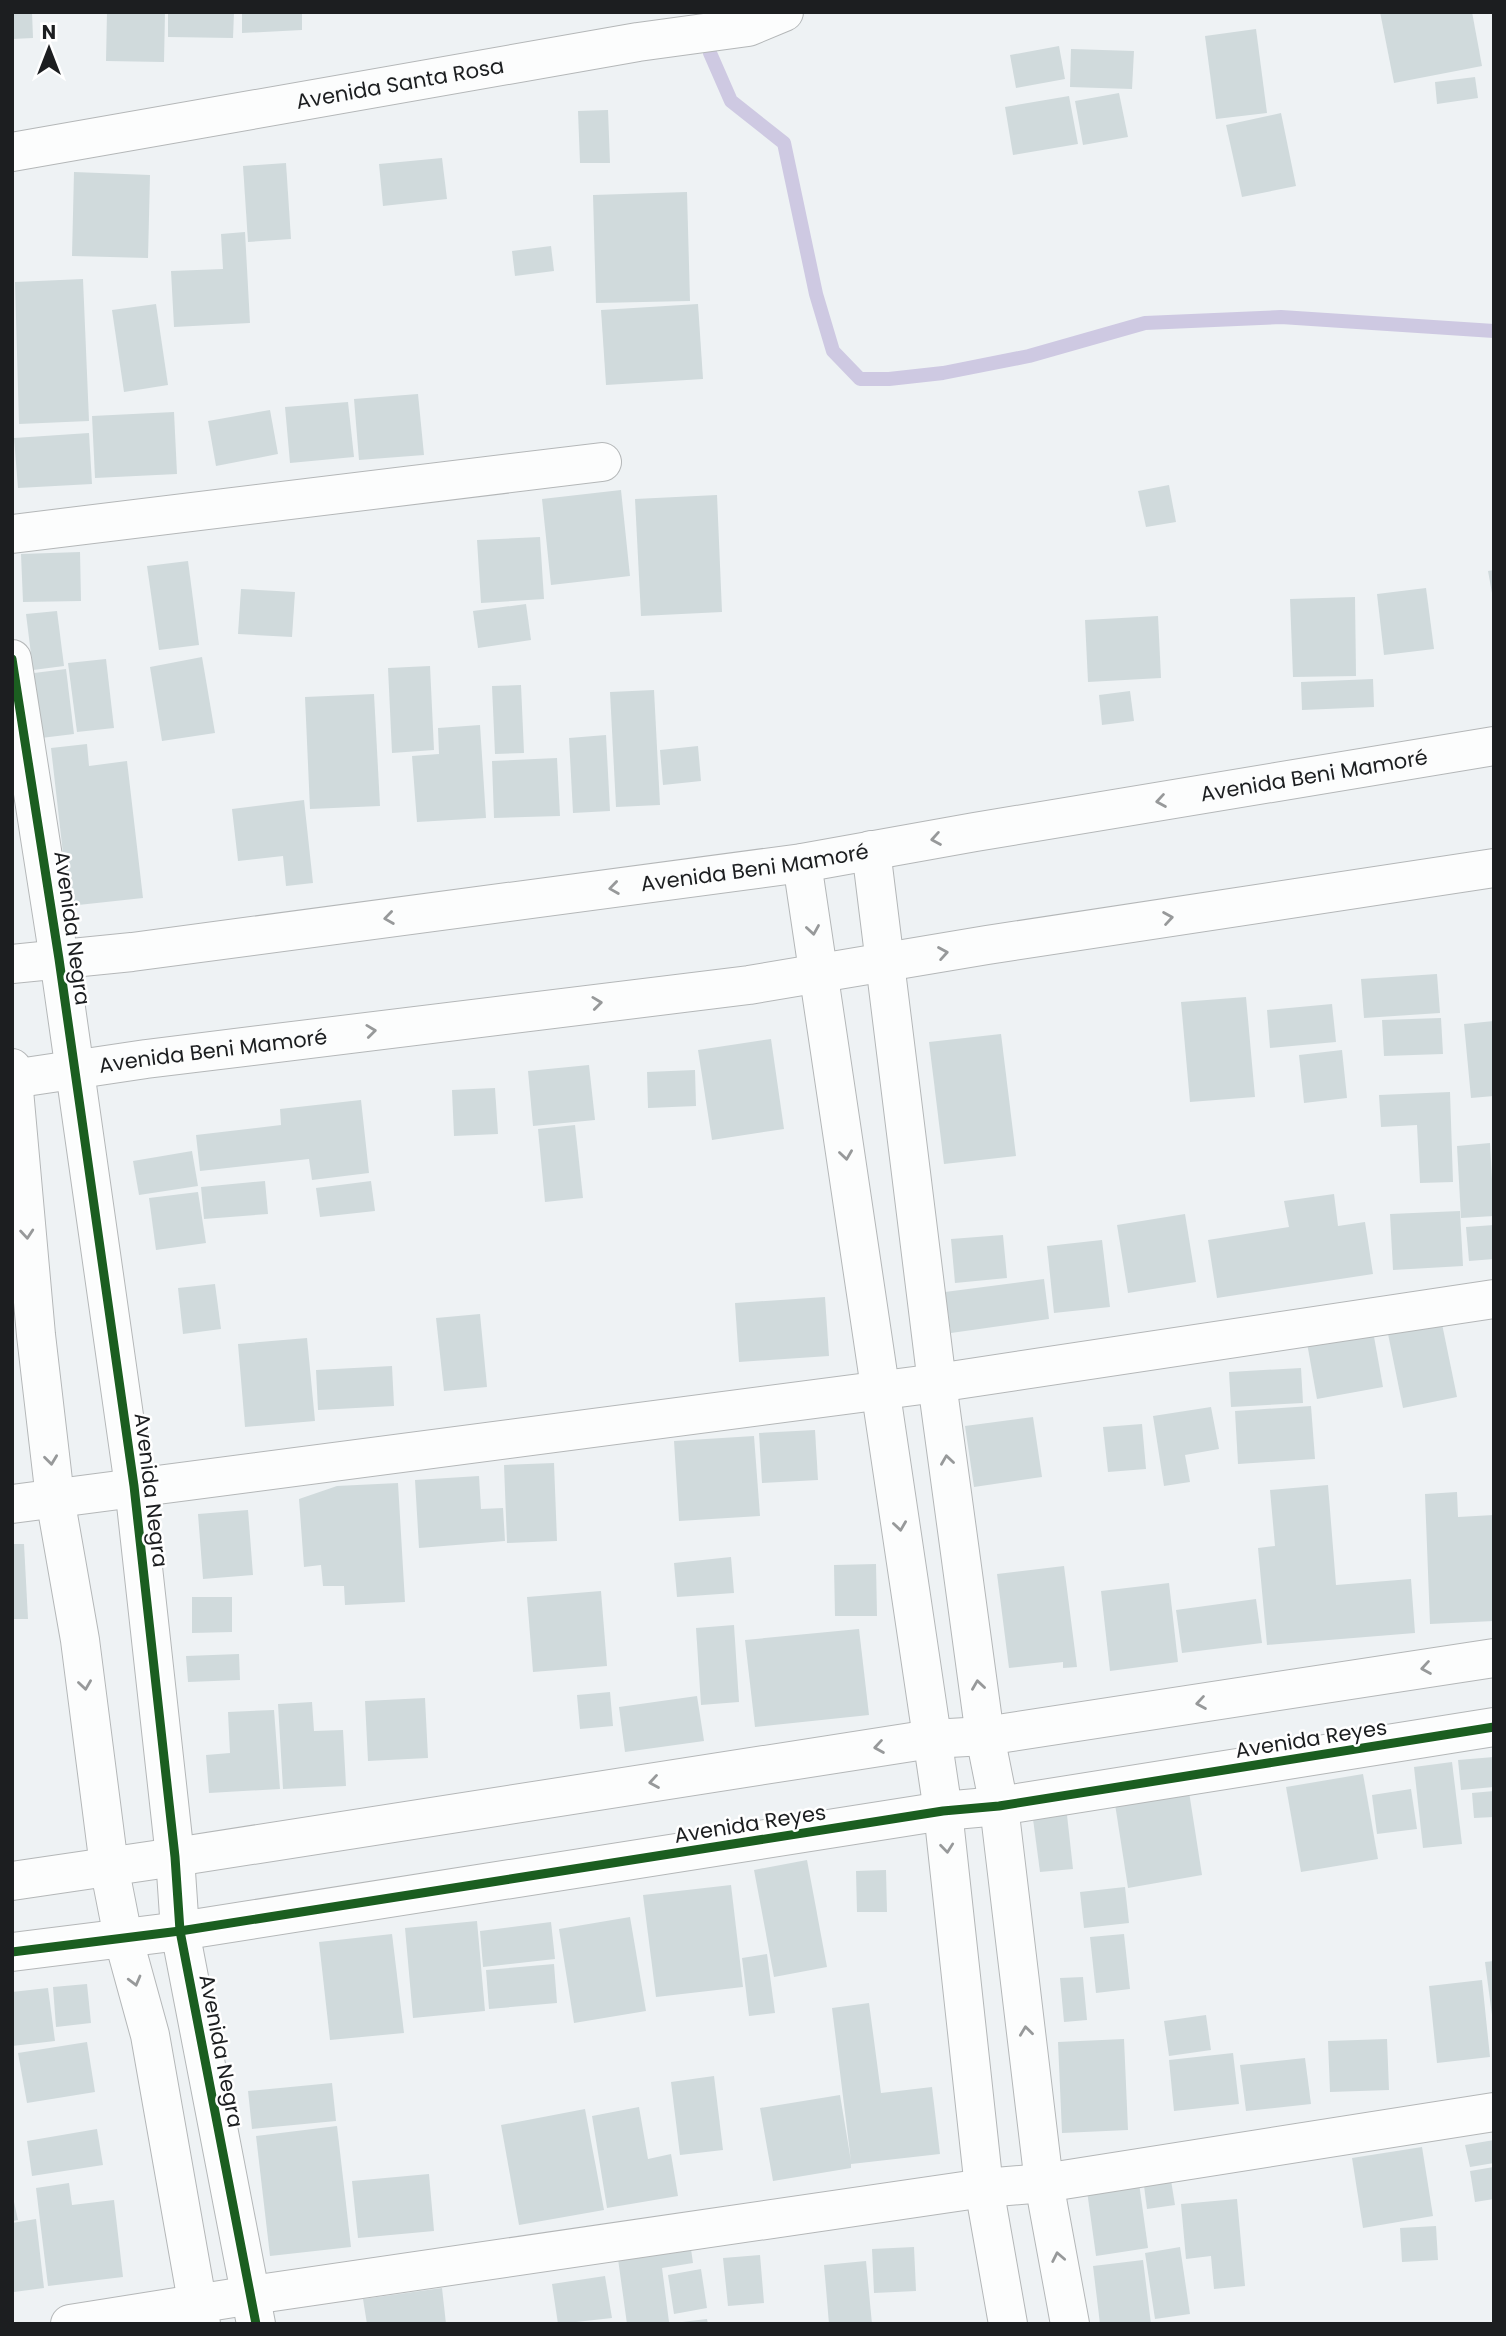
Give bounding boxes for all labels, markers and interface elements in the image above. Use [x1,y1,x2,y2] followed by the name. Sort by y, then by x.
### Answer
[14,14,84,84] north arrow
[42,19,56,46] text: N
[294,51,506,116] street label: Avenida Santa Rosa
[1198,742,1430,808] street label: Avenida Beni Mamoré
[1155,793,1166,808] one-way arrow
[930,831,942,846] one-way arrow
[639,836,871,898] street label: Avenida Beni Mamoré
[47,849,98,1007] street label: Avenida Negra
[609,880,620,895] one-way arrow
[383,910,395,925] one-way arrow
[1162,910,1174,925] one-way arrow
[805,925,820,936] one-way arrow
[937,946,949,961] one-way arrow
[591,996,603,1011] one-way arrow
[97,1022,329,1080] street label: Avenida Beni Mamoré
[365,1024,377,1039] one-way arrow
[838,1150,853,1161] one-way arrow
[19,1228,34,1239] one-way arrow
[128,1411,175,1569] street label: Avenida Negra
[43,1454,58,1466] one-way arrow
[940,1454,955,1465] one-way arrow
[892,1520,907,1532] one-way arrow
[1420,1660,1432,1675] one-way arrow
[78,1679,93,1690] one-way arrow
[971,1679,986,1691] one-way arrow
[1196,1695,1207,1710] one-way arrow
[1233,1712,1389,1765] street label: Avenida Reyes
[873,1739,885,1754] one-way arrow
[649,1774,660,1789] one-way arrow
[672,1797,828,1850] street label: Avenida Reyes
[940,1842,955,1854] one-way arrow
[192,1972,251,2130] street label: Avenida Negra
[127,1975,141,1987] one-way arrow
[1019,2026,1034,2037] one-way arrow
[1051,2251,1066,2263] one-way arrow

